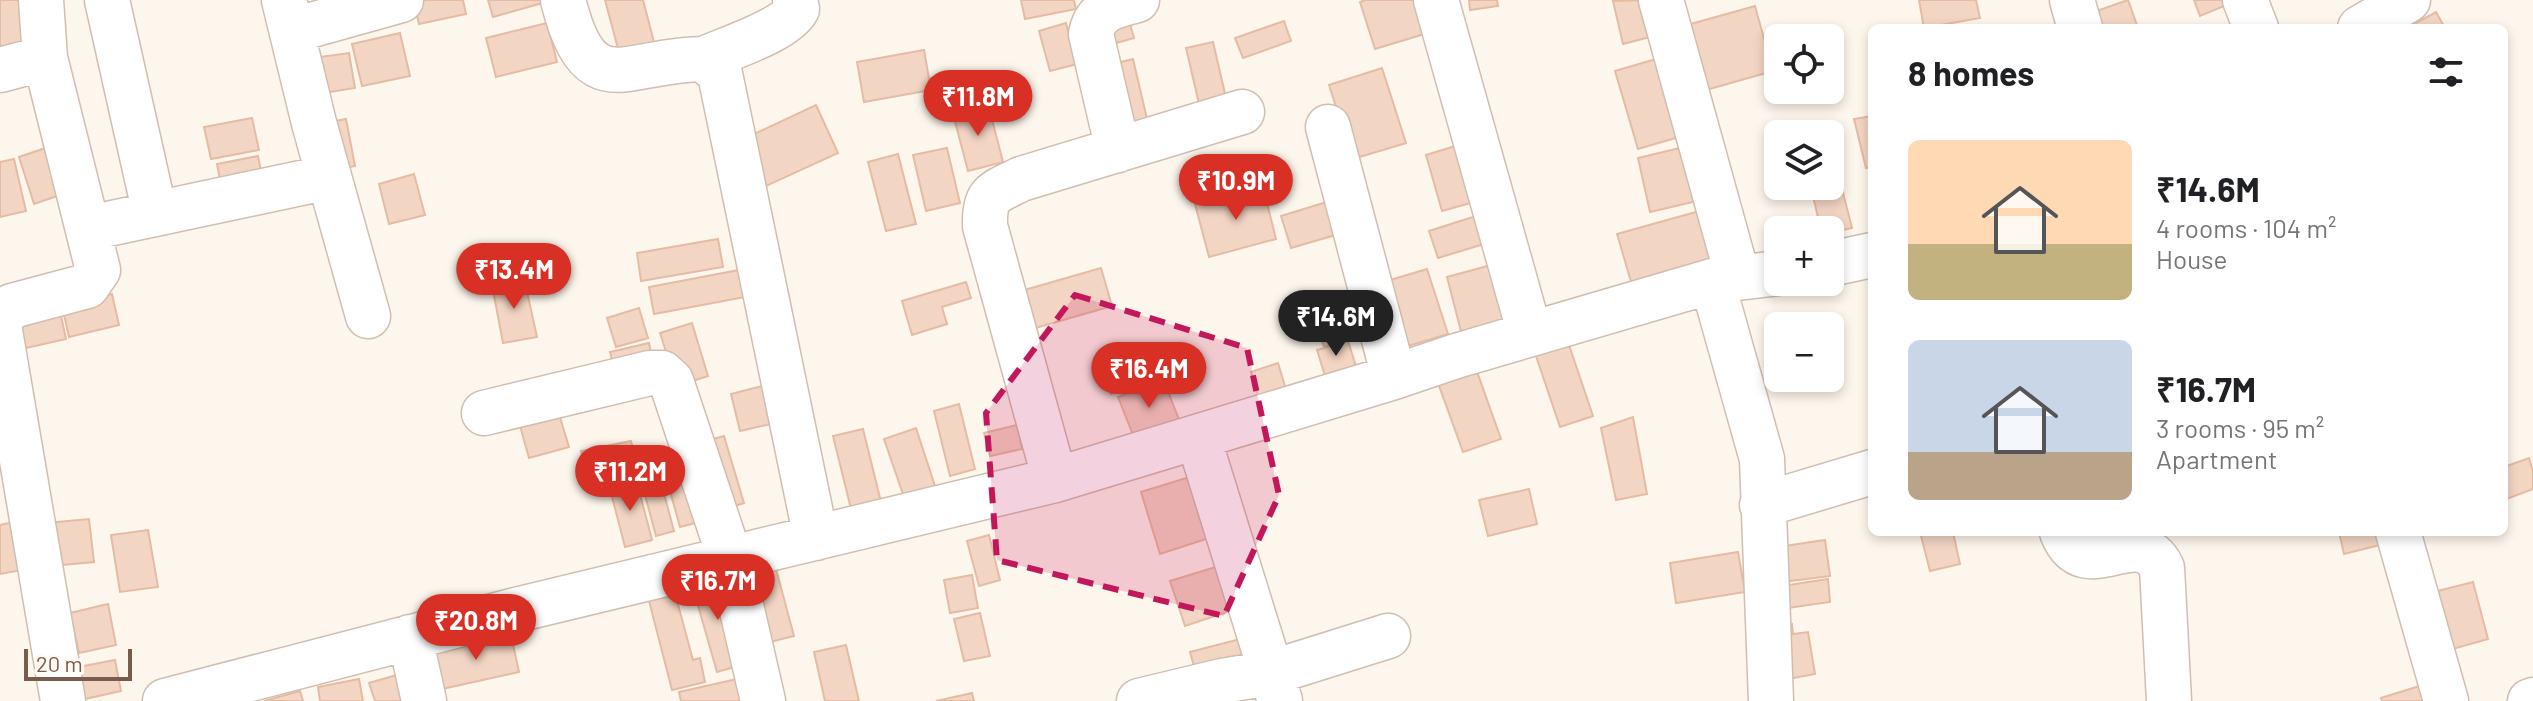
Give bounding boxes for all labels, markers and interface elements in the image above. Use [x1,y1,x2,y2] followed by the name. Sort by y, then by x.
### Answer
[1764,24,1844,392] map controls
[1764,24,1844,104] button: locate
[2424,50,2468,94] icon: filters
[1908,52,2034,93] text: 8 homes
[913,70,1043,138] pin: ₹11.8M
[941,80,1015,111] text: ₹11.8M
[1764,120,1844,200] button: layers
[1171,154,1301,222] pin: ₹10.9M
[1197,164,1275,195] text: ₹10.9M
[2156,168,2260,209] text: ₹14.6M
[1972,172,2068,268] icon: home
[2156,212,2336,243] text: 4 rooms · 104 m²
[1764,216,1844,296] button: +
[449,243,579,311] pin: ₹13.4M
[2156,243,2227,274] text: House
[474,253,554,284] text: ₹13.4M
[1271,290,1401,358] pin: ₹14.6M
[1296,300,1376,331] text: ₹14.6M
[1764,312,1844,392] button: −
[1084,342,1214,410] pin: ₹16.4M
[1109,352,1189,383] text: ₹16.4M
[2156,368,2256,409] text: ₹16.7M
[1972,372,2068,468] icon: home
[2156,412,2324,443] text: 3 rooms · 95 m²
[2156,443,2277,474] text: Apartment
[565,445,695,513] pin: ₹11.2M
[593,455,667,486] text: ₹11.2M
[653,554,783,622] pin: ₹16.7M
[680,564,756,595] text: ₹16.7M
[411,594,541,662] pin: ₹20.8M
[434,604,518,635] text: ₹20.8M
[24,645,132,681] scale bar
[36,650,83,676] text: 20 m

